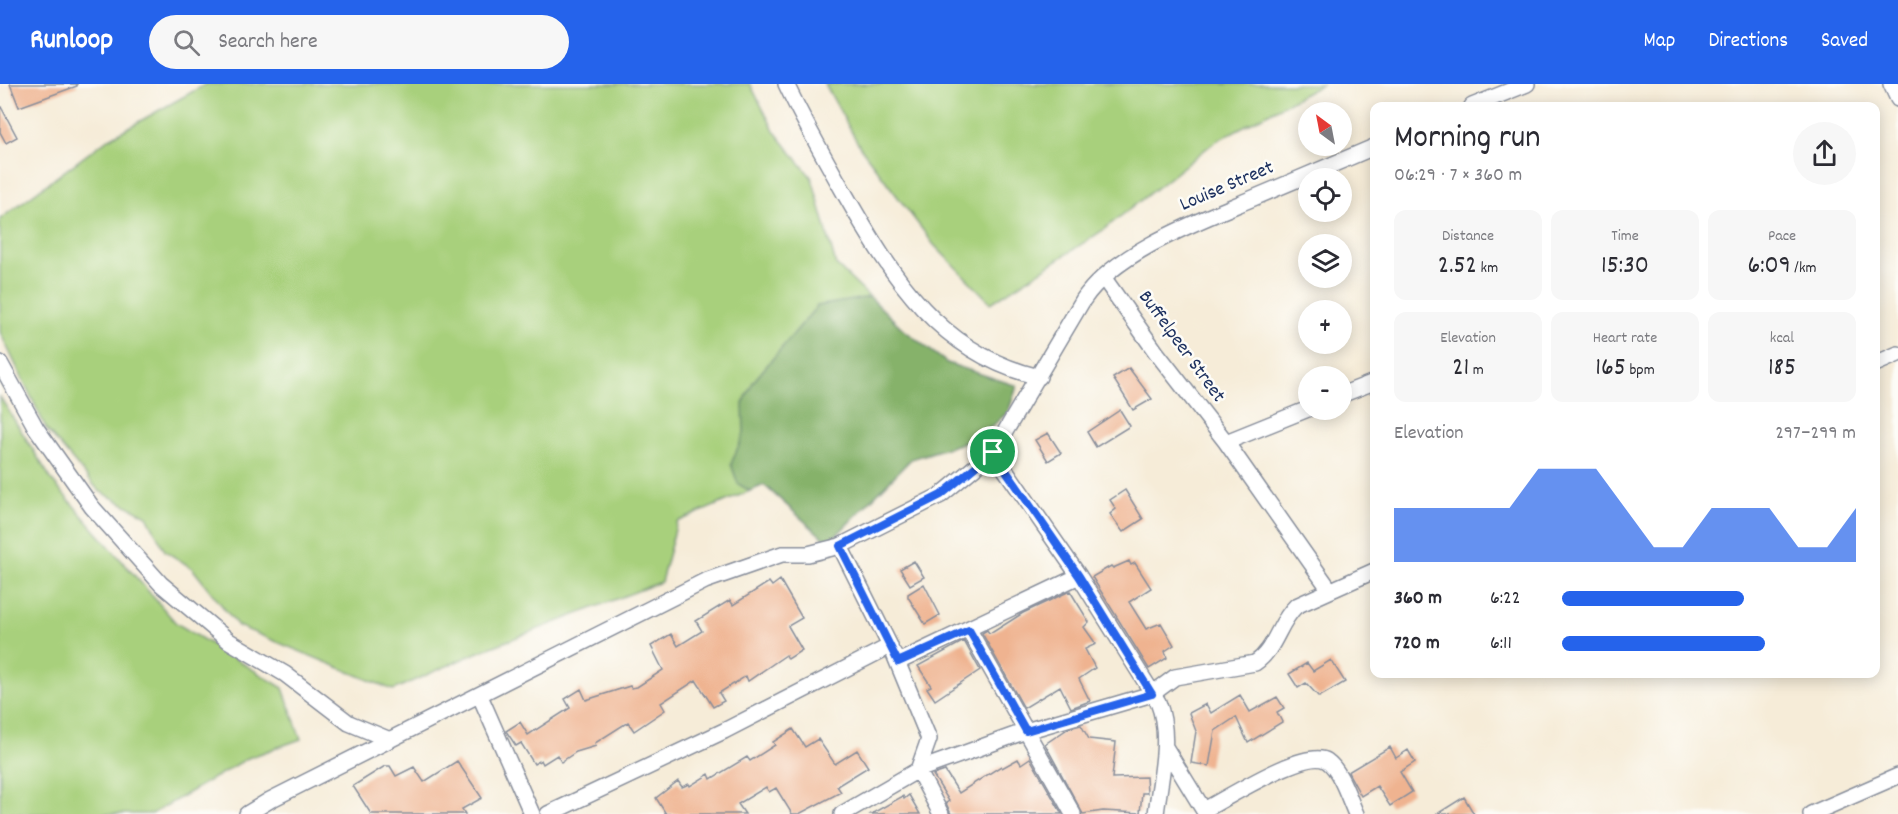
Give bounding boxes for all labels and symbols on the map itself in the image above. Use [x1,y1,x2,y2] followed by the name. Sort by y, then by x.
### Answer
[1298,102,1352,156] north arrow
[1176,155,1278,219] street label: Louise Street
[1131,285,1231,409] street label: Buffelpeer Street
[967,426,1018,477] pin

